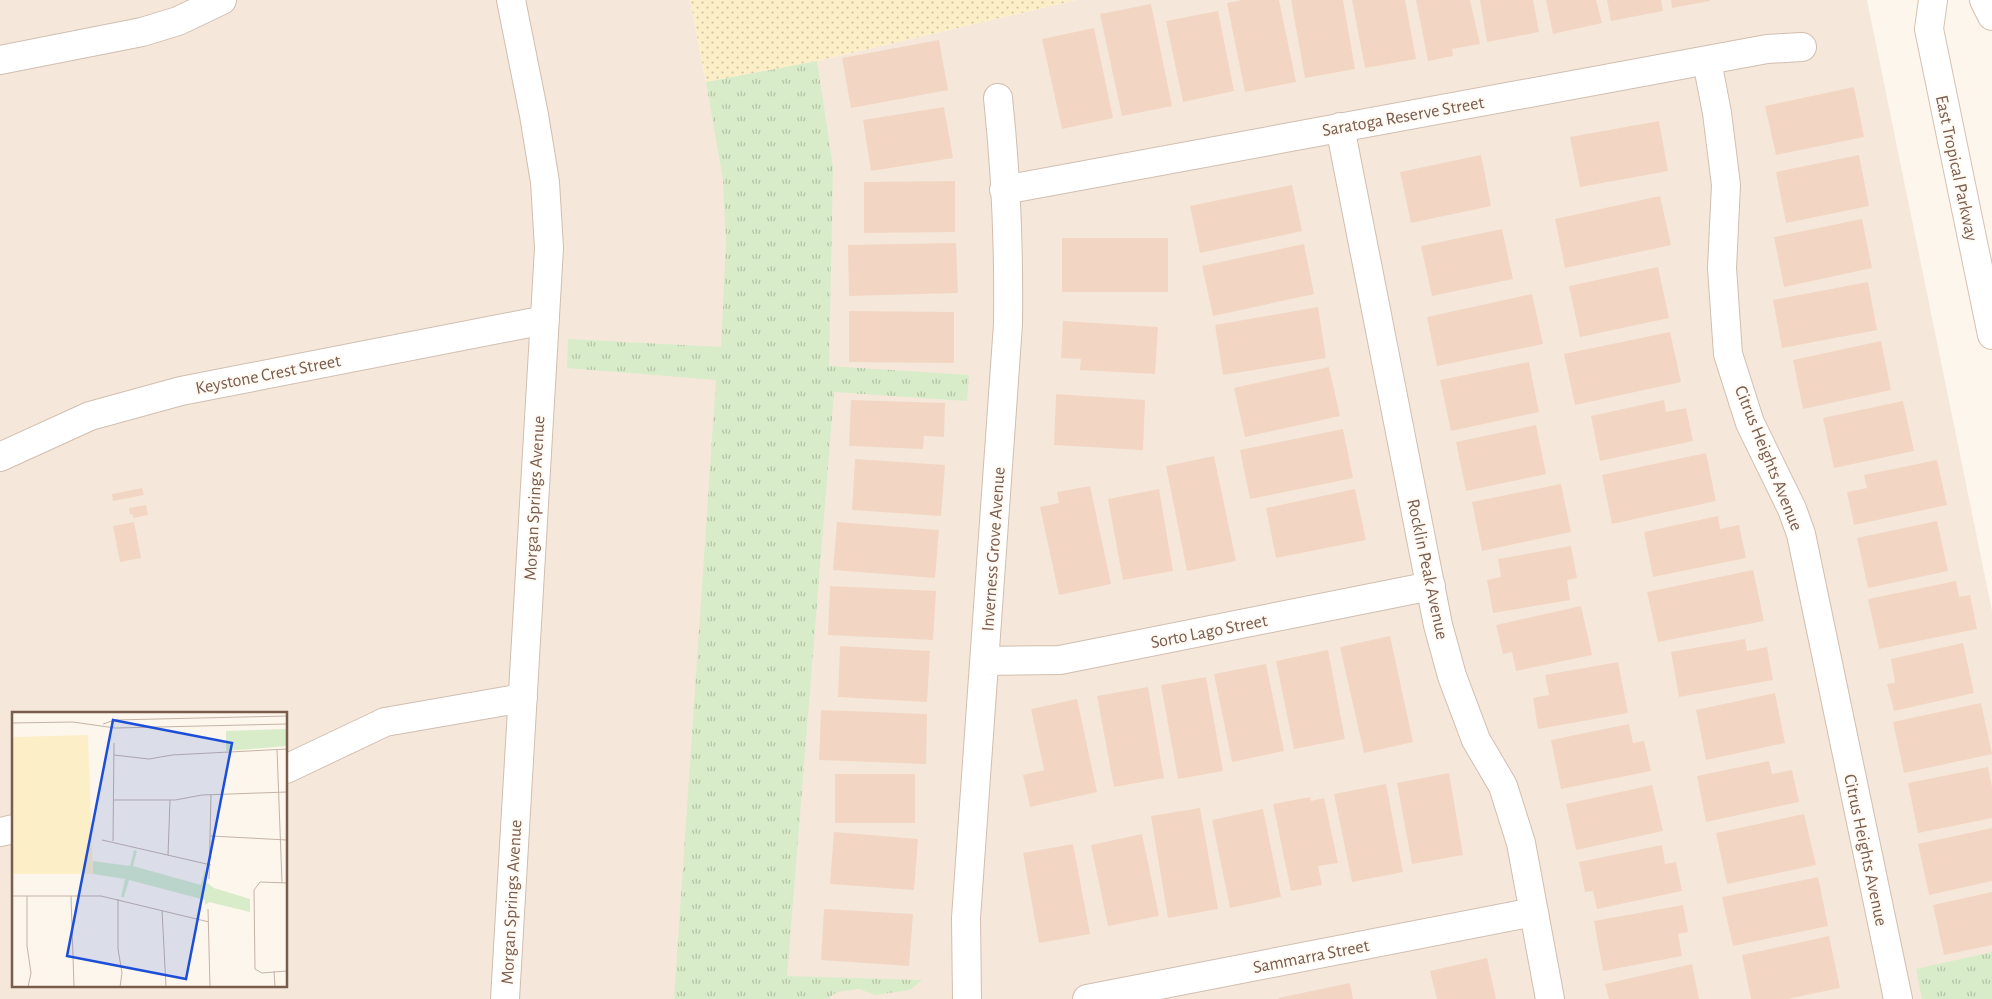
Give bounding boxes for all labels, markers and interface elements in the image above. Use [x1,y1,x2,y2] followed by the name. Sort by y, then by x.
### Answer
[1932,93,1980,243] street label: East Tropical Parkway
[1321,94,1486,140] street label: Saratoga Reserve Street
[194,352,343,398] street label: Keystone Crest Street
[1731,383,1805,533] street label: Citrus Heights Avenue
[522,415,548,581] street label: Morgan Springs Avenue
[979,466,1009,632] street label: Inverness Grove Avenue
[1403,497,1451,641] street label: Rocklin Peak Avenue
[1149,612,1269,652] street label: Sorto Lago Street
[12,712,288,986] inset map
[1840,773,1890,928] street label: Citrus Heights Avenue
[499,819,525,985] street label: Morgan Springs Avenue
[1251,937,1371,977] street label: Sammarra Street

